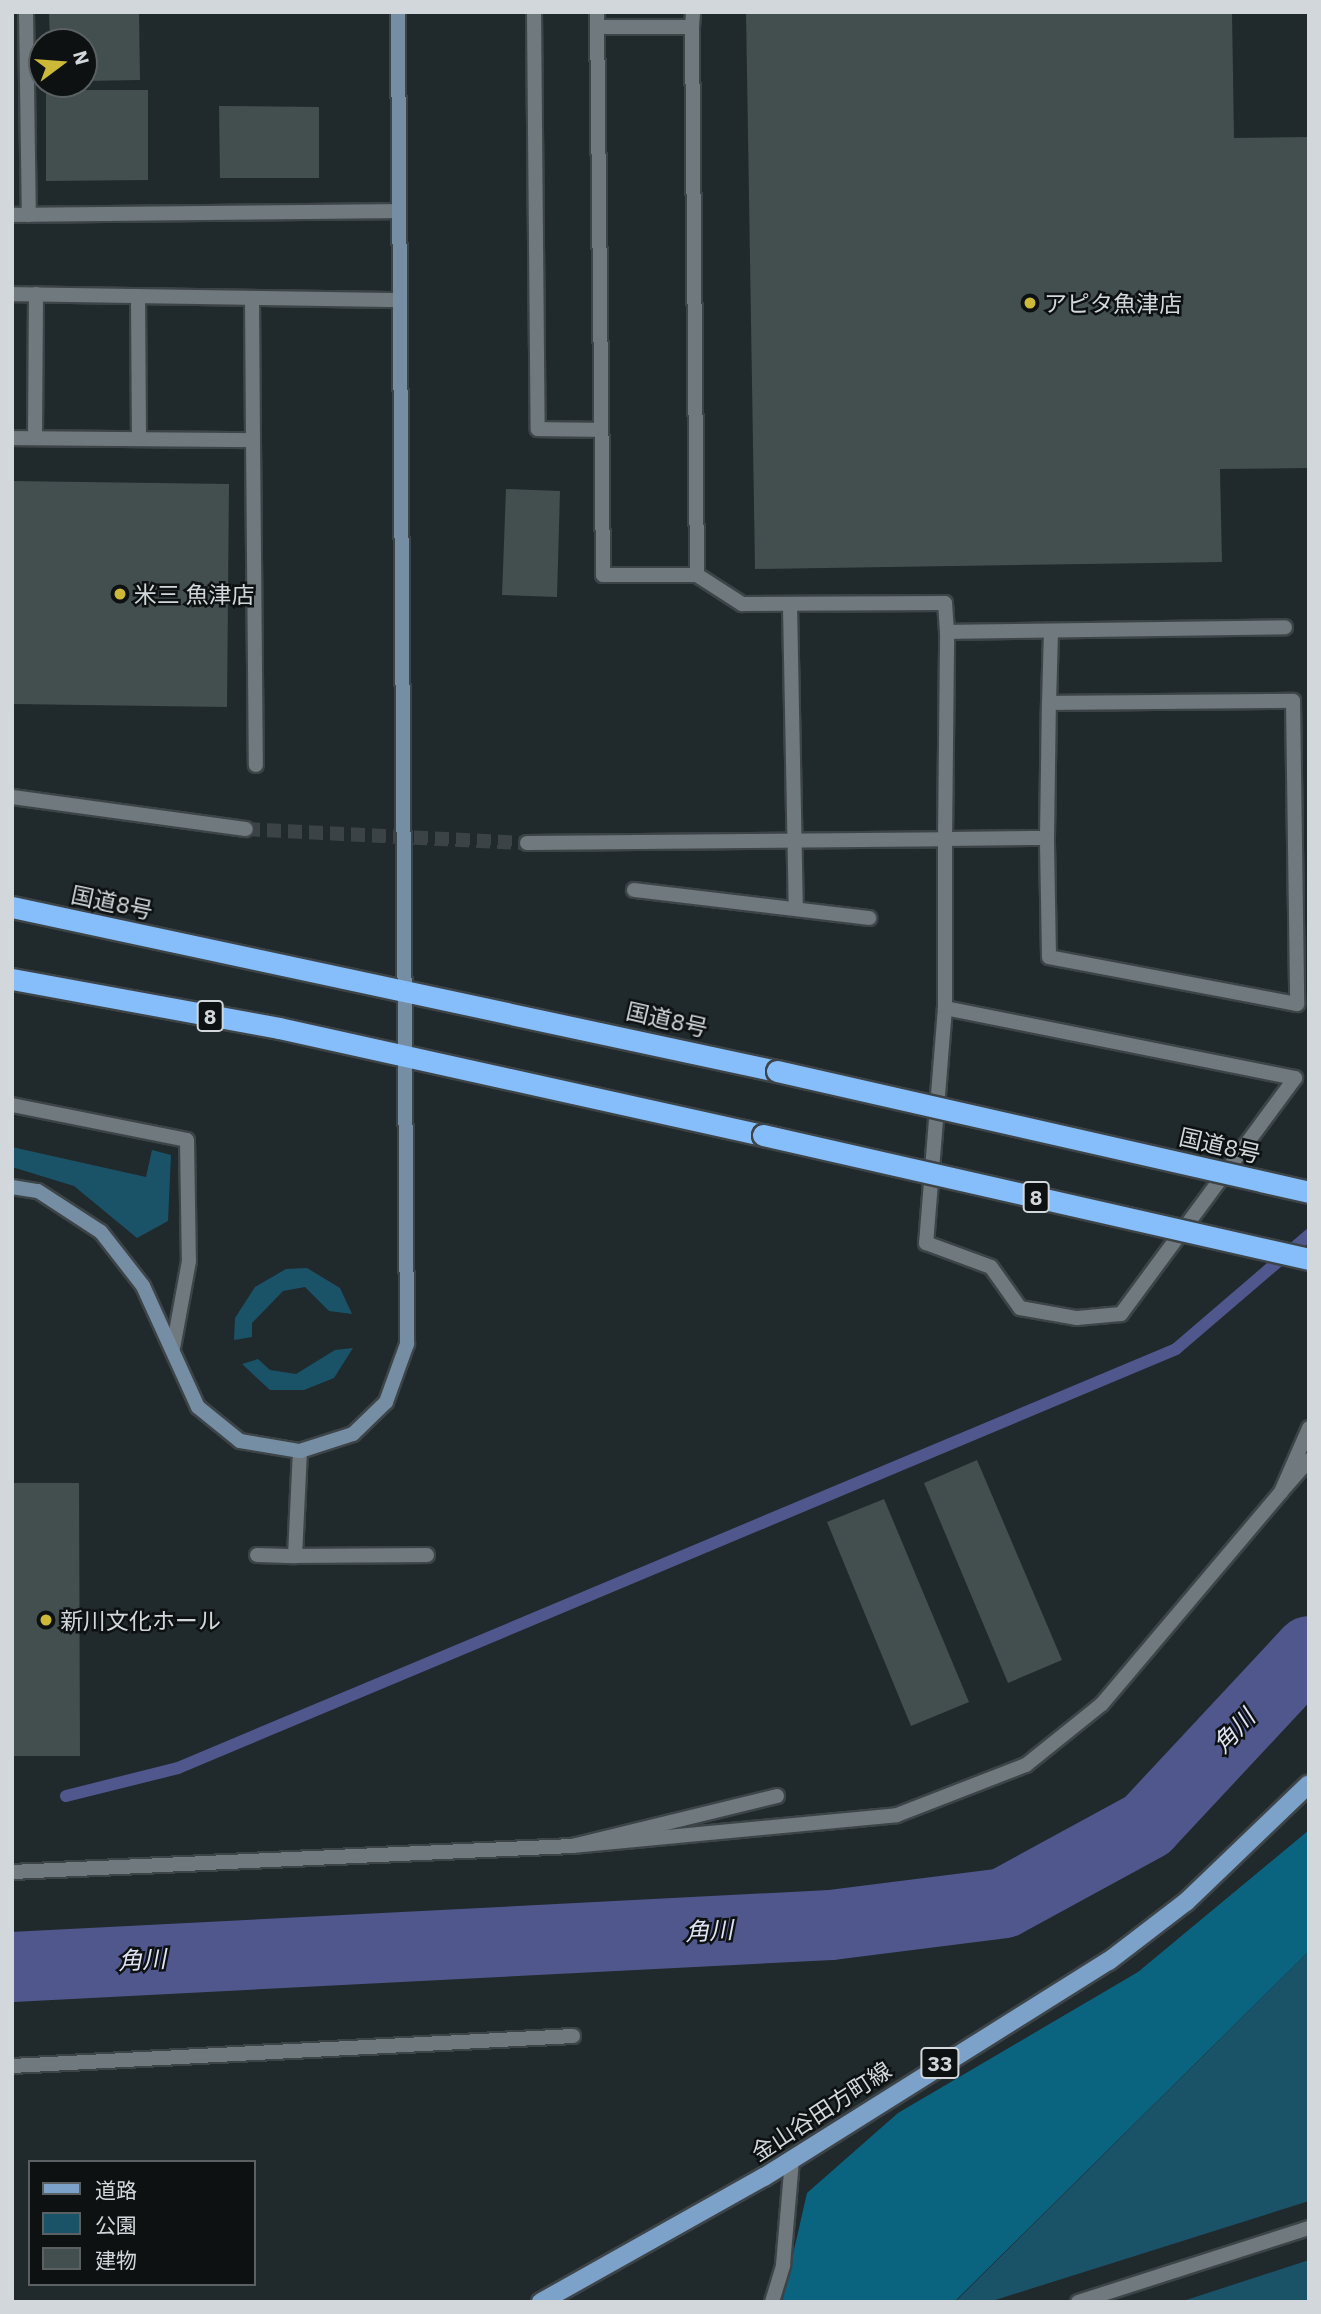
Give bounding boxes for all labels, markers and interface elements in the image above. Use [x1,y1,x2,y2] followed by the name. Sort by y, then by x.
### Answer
[28,28,98,98] north arrow
[68,48,95,68] text: N
[1044,289,1182,317] place label: アピタ魚津店
[1022,295,1038,311] marker: アピタ魚津店
[134,580,254,608] place label: 米三 魚津店
[112,586,128,602] marker: 米三 魚津店
[69,880,155,924] street label: 国道8号
[624,996,710,1042] street label: 国道8号
[196,998,224,1034] road number: 8
[1177,1122,1263,1168] street label: 国道8号
[1022,1180,1050,1214] road number: 8
[60,1606,221,1634] place label: 新川文化ホール
[38,1612,54,1628] marker: 新川文化ホール
[1207,1704,1261,1758] water label: 角川
[684,1915,734,1947] water label: 角川
[117,1944,167,1976] water label: 角川
[919,2046,961,2080] road number: 33
[746,2056,896,2166] street label: 金山谷田方町線
[28,2160,256,2286] legend
[95,2176,137,2204] text: 道路
[95,2211,137,2239] text: 公園
[95,2246,137,2274] text: 建物

